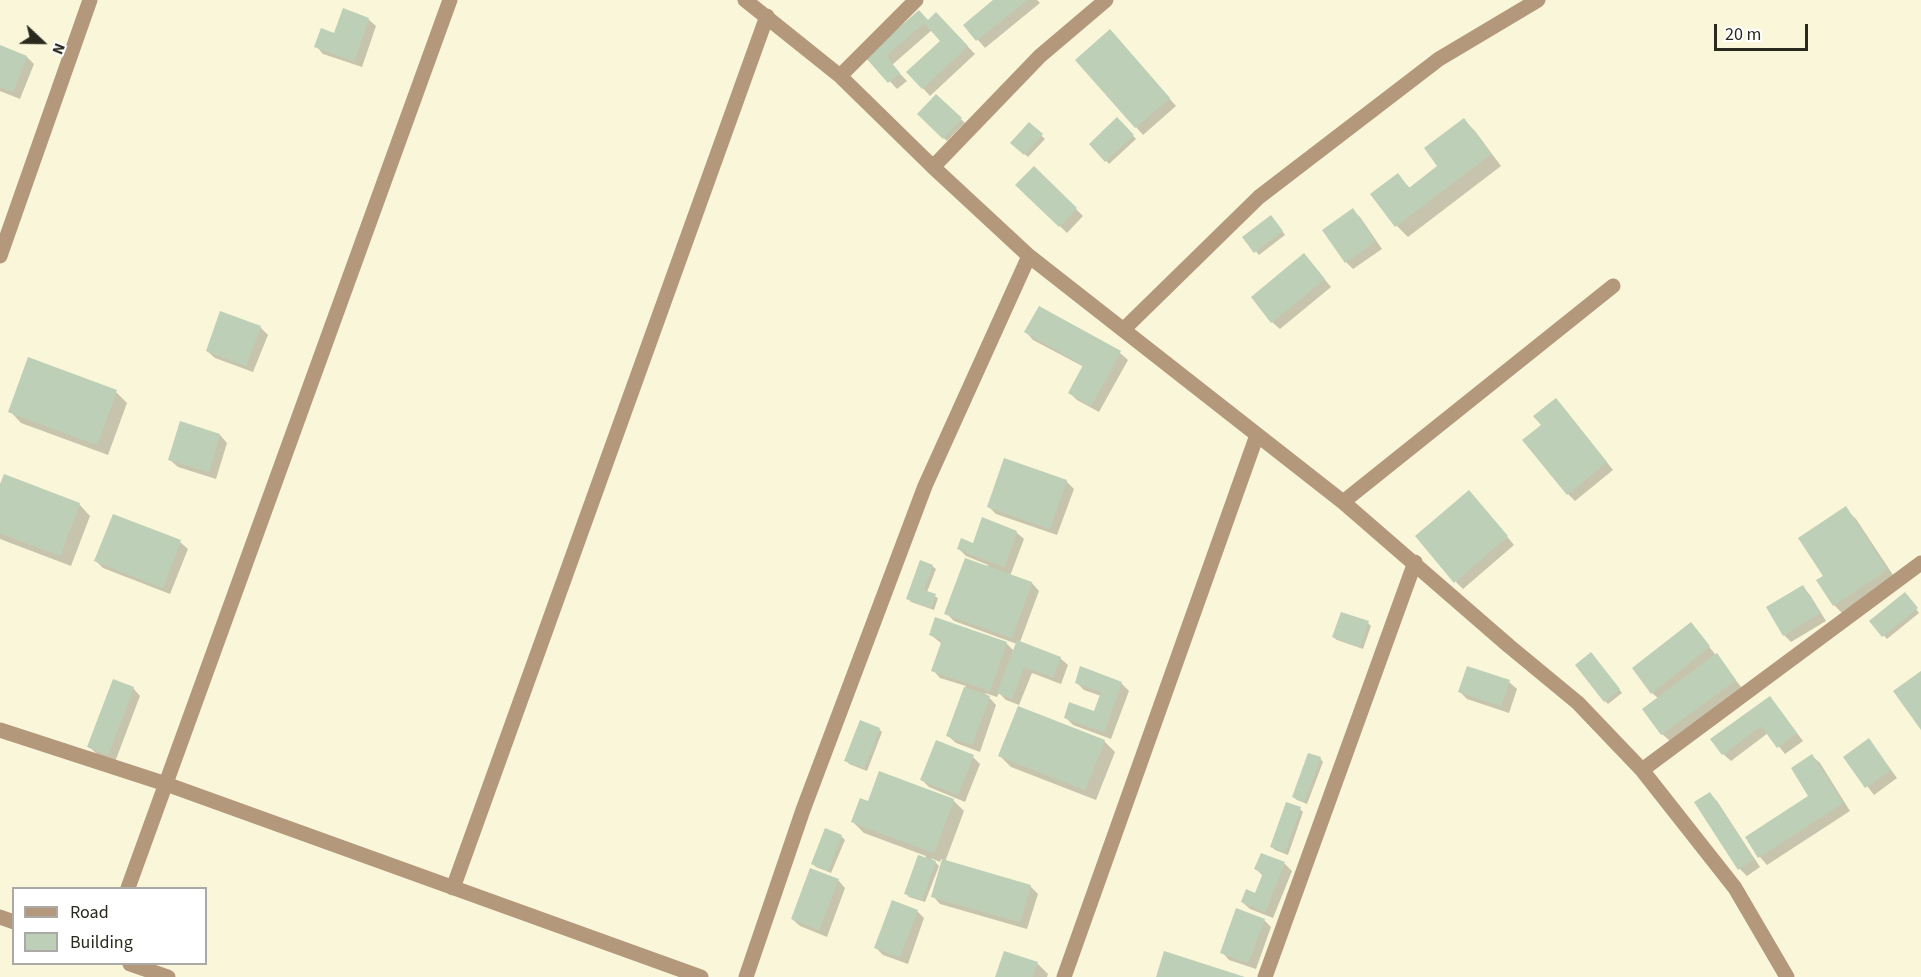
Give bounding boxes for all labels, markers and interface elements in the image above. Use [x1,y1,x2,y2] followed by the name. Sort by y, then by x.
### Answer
[12,12,72,72] north arrow
[1717,12,1812,50] scale bar
[1725,22,1761,47] text: 20 m
[47,40,71,58] text: N
[12,887,207,965] legend
[70,900,109,925] text: Road
[70,930,133,955] text: Building

